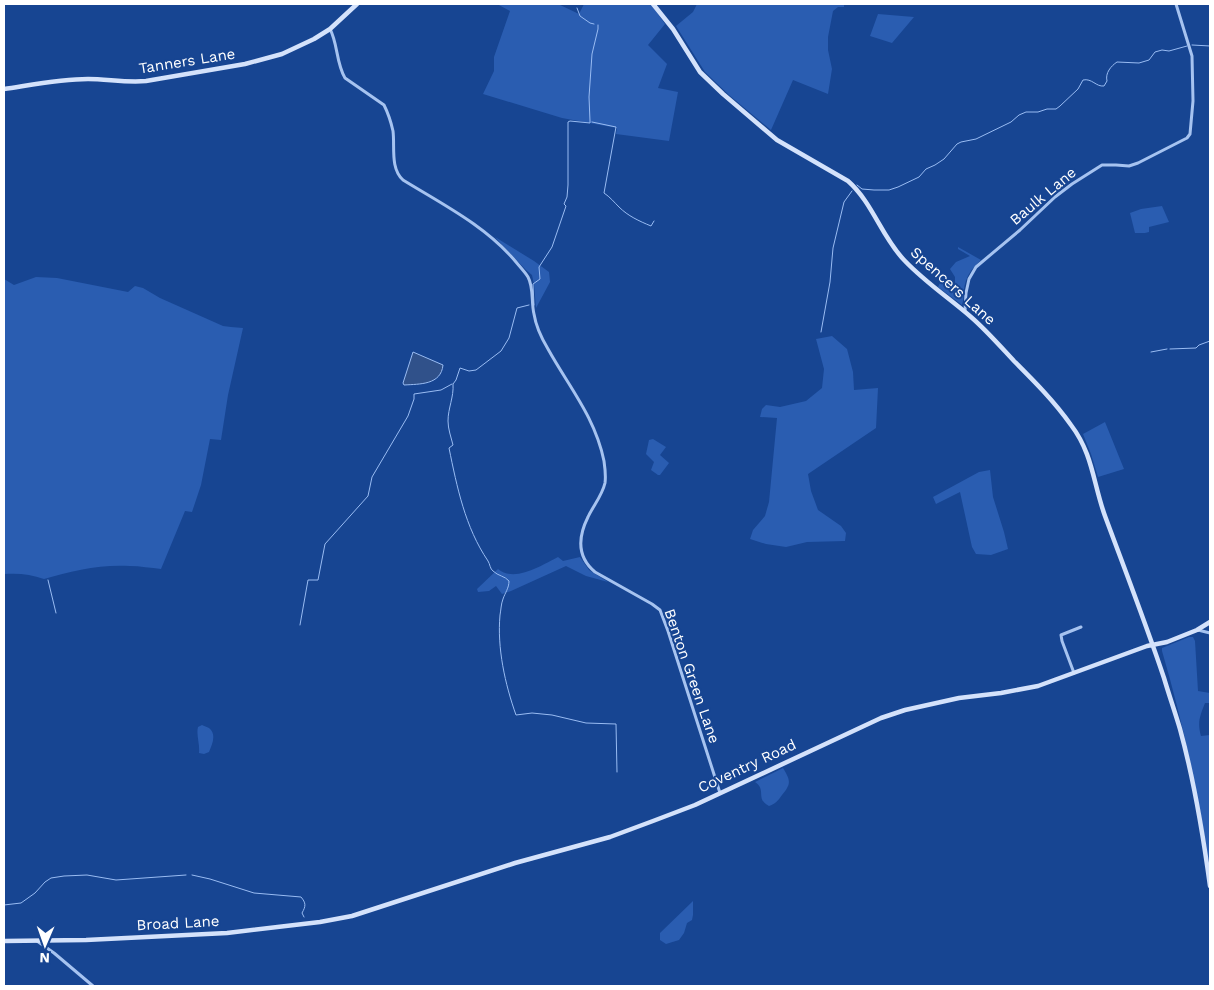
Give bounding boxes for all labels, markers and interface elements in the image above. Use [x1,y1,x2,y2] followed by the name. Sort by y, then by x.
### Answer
[137,44,237,78] street label: Tanners Lane
[1006,163,1080,229] street label: Baulk Lane
[907,243,999,329] street label: Spencers Lane
[661,606,723,746] street label: Benton Green Lane
[695,735,799,797] street label: Coventry Road
[136,912,220,934] street label: Broad Lane
[20,920,70,970] north arrow
[39,950,50,966] text: N

